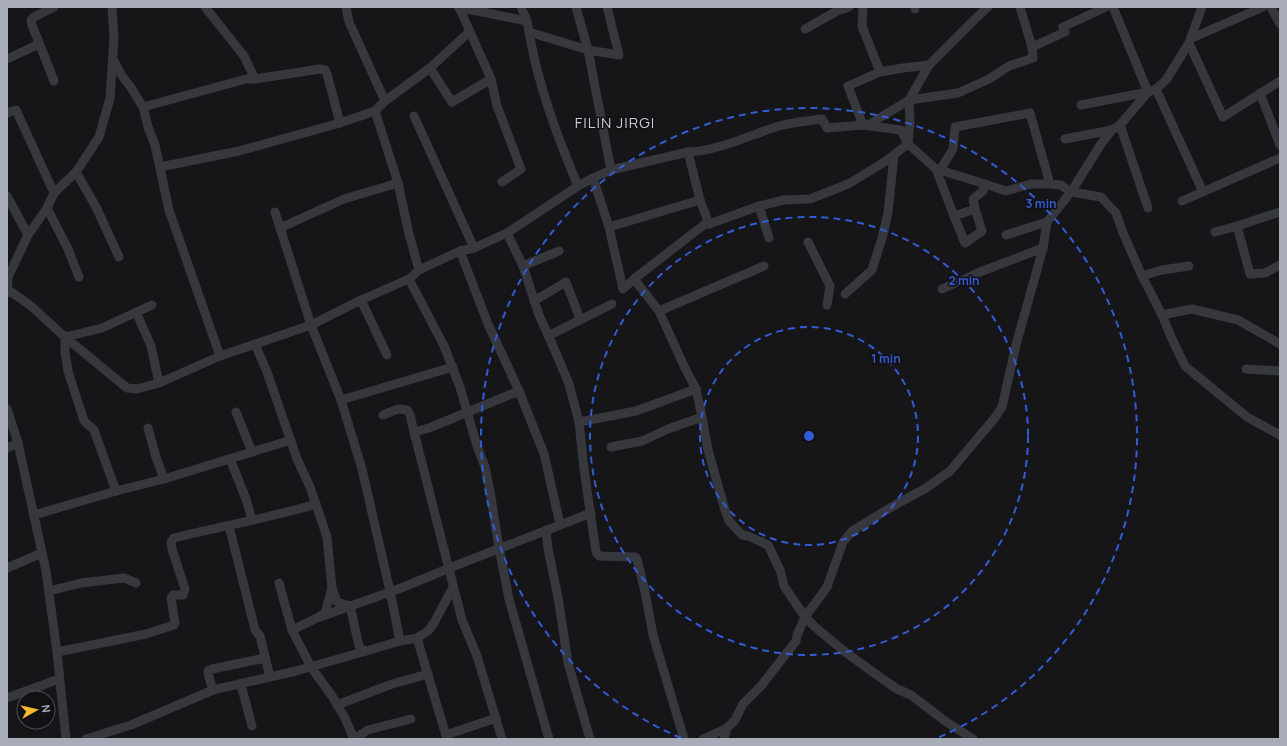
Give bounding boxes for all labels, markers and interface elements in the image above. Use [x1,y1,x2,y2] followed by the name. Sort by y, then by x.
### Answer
[575,112,655,133] district label: FILIN JIRGI
[1025,195,1057,212] text: 3 min
[948,272,980,289] text: 2 min
[871,350,901,367] text: 1 min
[802,429,816,443] centre of rings
[16,690,56,730] north arrow
[38,704,54,714] text: N

